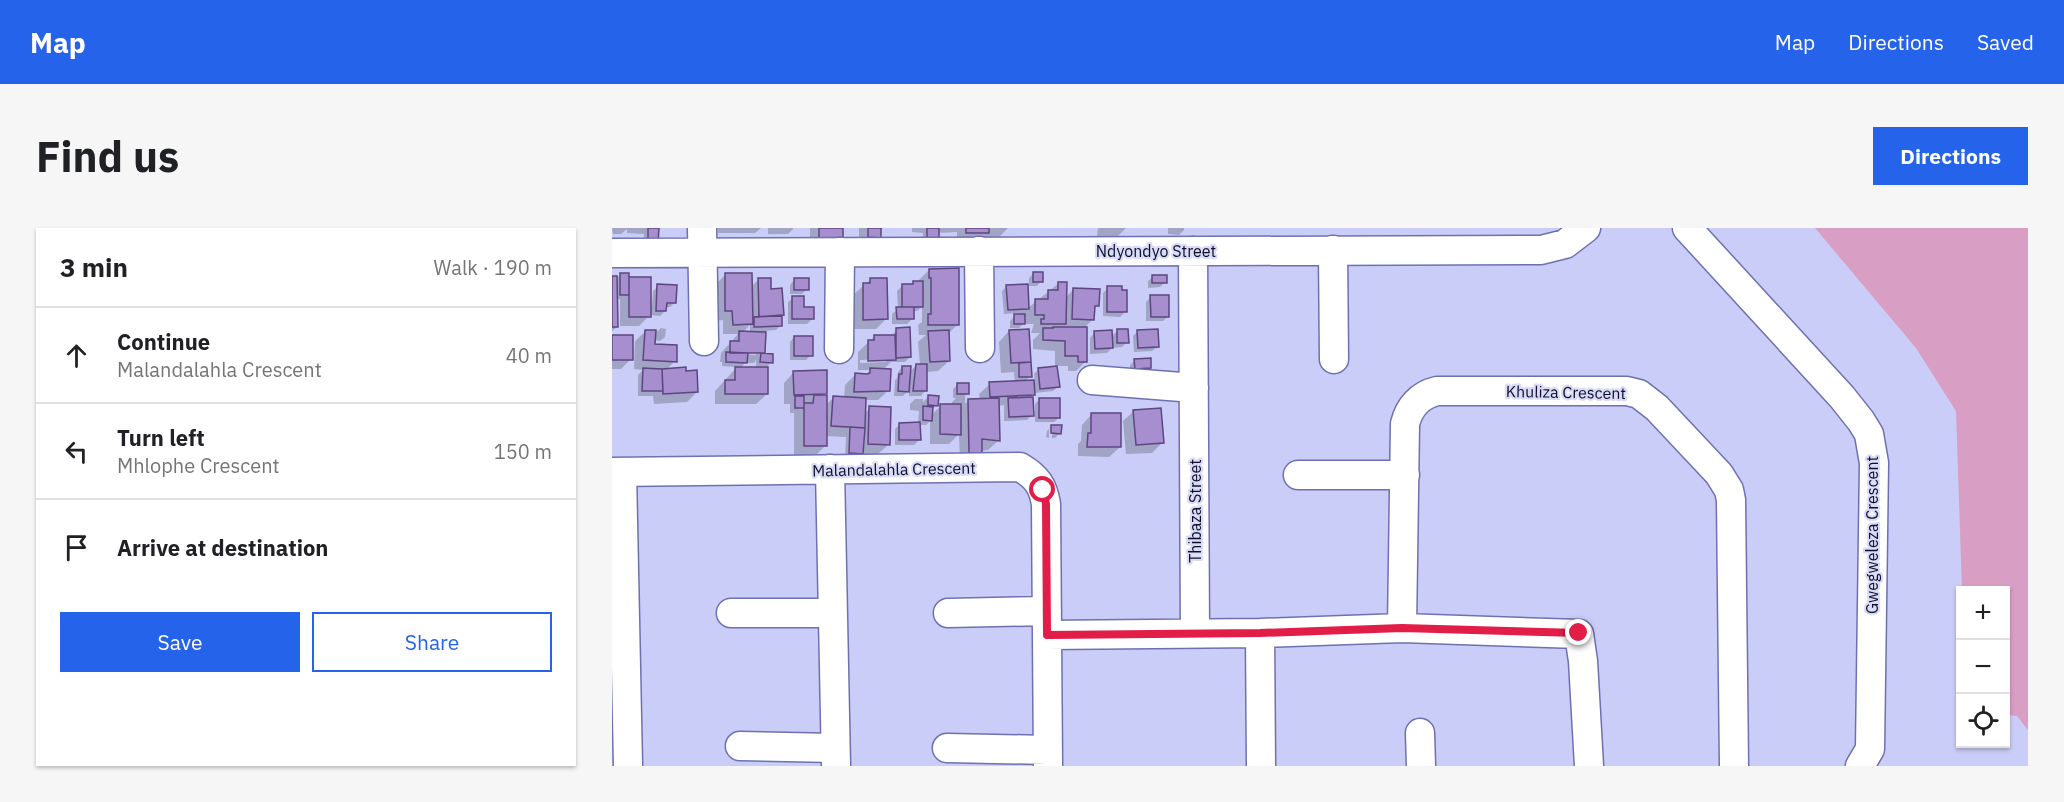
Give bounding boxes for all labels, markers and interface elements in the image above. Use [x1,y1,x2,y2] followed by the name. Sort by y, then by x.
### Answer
[30,24,86,61] text: Map
[1775,28,1815,56] text: Map
[1848,28,1944,56] text: Directions
[1977,28,2034,56] text: Saved
[1873,127,2028,185] button: Directions
[36,129,179,184] text: Find us
[1096,241,1216,261] street label: Ndyondyo Street
[60,250,128,284] text: 3 min
[434,254,552,281] text: Walk · 190 m
[117,327,210,356] text: Continue
[60,339,93,372] icon: ahead
[506,342,552,369] text: 40 m
[117,356,322,383] text: Malandalahla Crescent
[1506,381,1626,403] street label: Khuliza Crescent
[117,423,205,452] text: Turn left
[60,435,93,468] icon: left
[494,438,552,465] text: 150 m
[117,452,280,479] text: Mhlophe Crescent
[1862,456,1882,614] street label: Gwegweleza Crescent
[812,458,976,480] street label: Malandalahla Crescent
[1185,459,1205,563] street label: Thibaza Street
[1029,476,1055,502] route start
[60,531,93,564] icon: arrive
[117,533,328,562] text: Arrive at destination
[1956,586,2010,748] map controls
[1956,586,2010,640] button: +
[60,612,300,672] button: Save
[312,612,552,672] button: Share
[1565,619,1591,645] route end
[1956,640,2010,694] button: −
[1956,694,2010,748] button: locate

